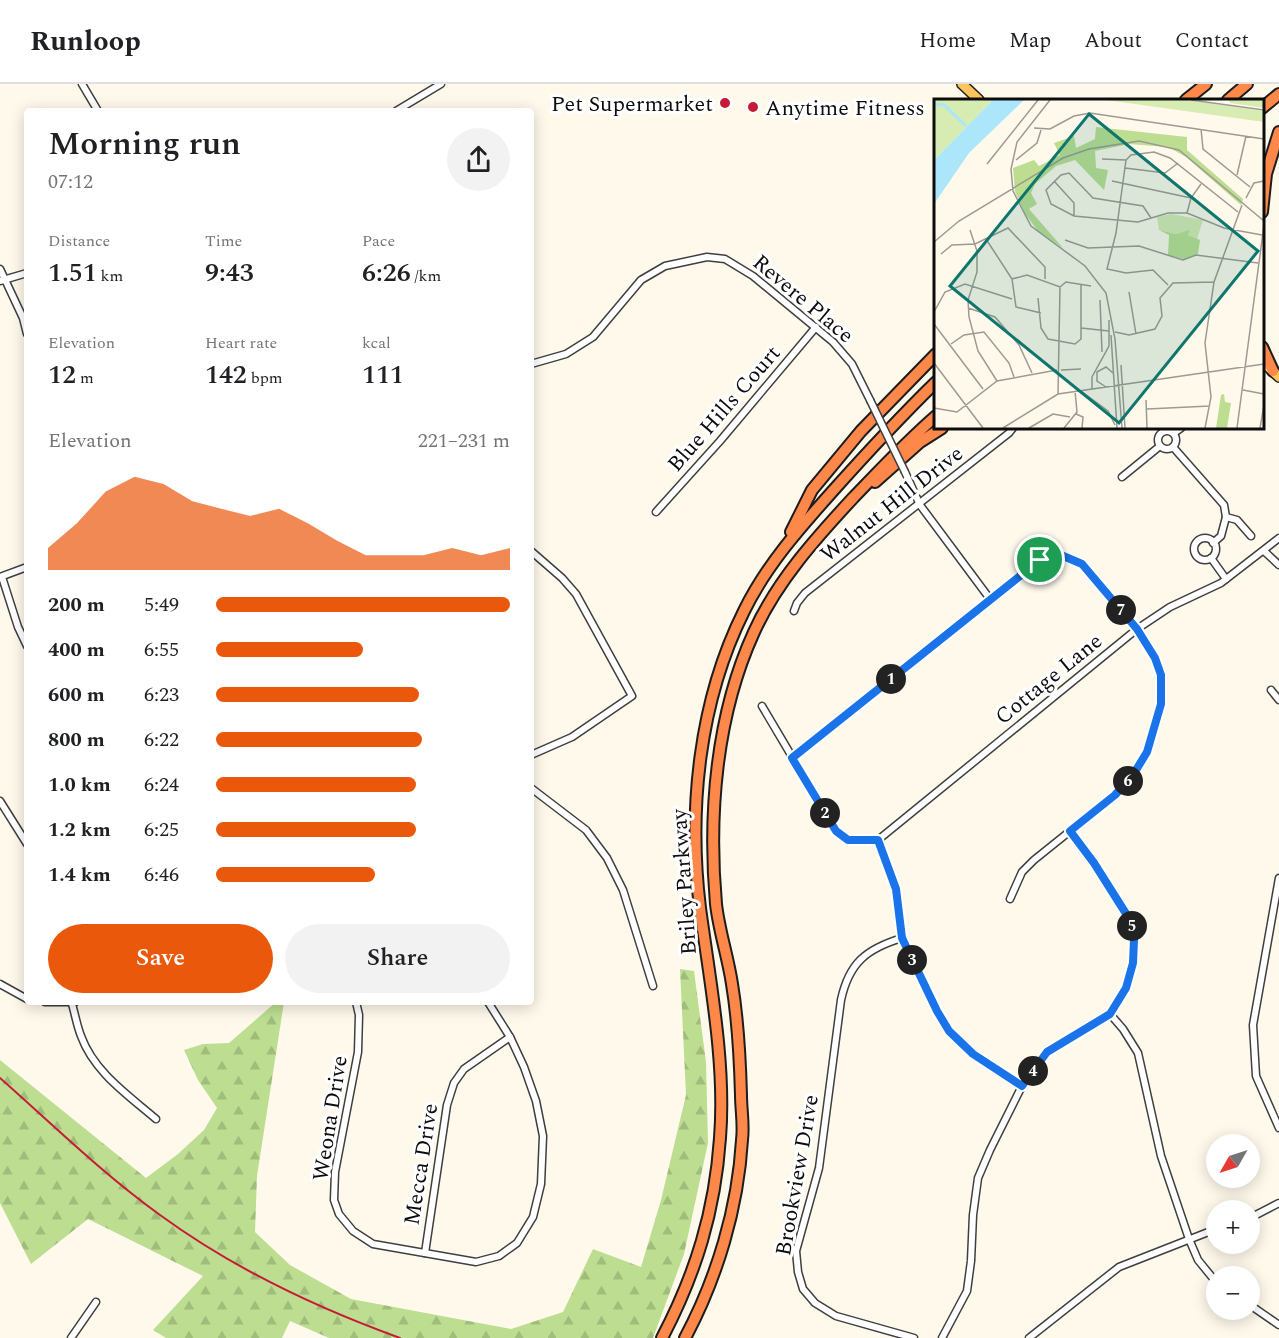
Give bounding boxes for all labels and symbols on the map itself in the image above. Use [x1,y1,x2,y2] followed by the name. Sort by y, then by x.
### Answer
[551,88,713,121] place label: Pet Supermarket
[765,92,925,125] place label: Anytime Fitness
[718,96,732,110] marker: Pet Supermarket
[934,99,1264,429] inset map
[746,100,760,114] marker: Anytime Fitness
[745,247,861,352] street label: Revere Place
[660,338,789,480] street label: Blue Hills Court
[813,438,971,571] street label: Walnut Hill Drive
[1014,534,1065,585] pin
[1106,595,1136,625] pin: 7
[988,625,1110,733] street label: Cottage Lane
[876,664,906,694] pin: 1
[1113,766,1143,796] pin: 6
[810,798,840,828] pin: 2
[663,806,706,956] street label: Briley Parkway
[1117,911,1147,941] pin: 5
[897,945,927,975] pin: 3
[304,1053,357,1183] street label: Weona Drive
[1018,1056,1048,1086] pin: 4
[767,1092,828,1259] street label: Brookview Drive
[396,1101,447,1228] street label: Mecca Drive
[1206,1134,1260,1188] north arrow

